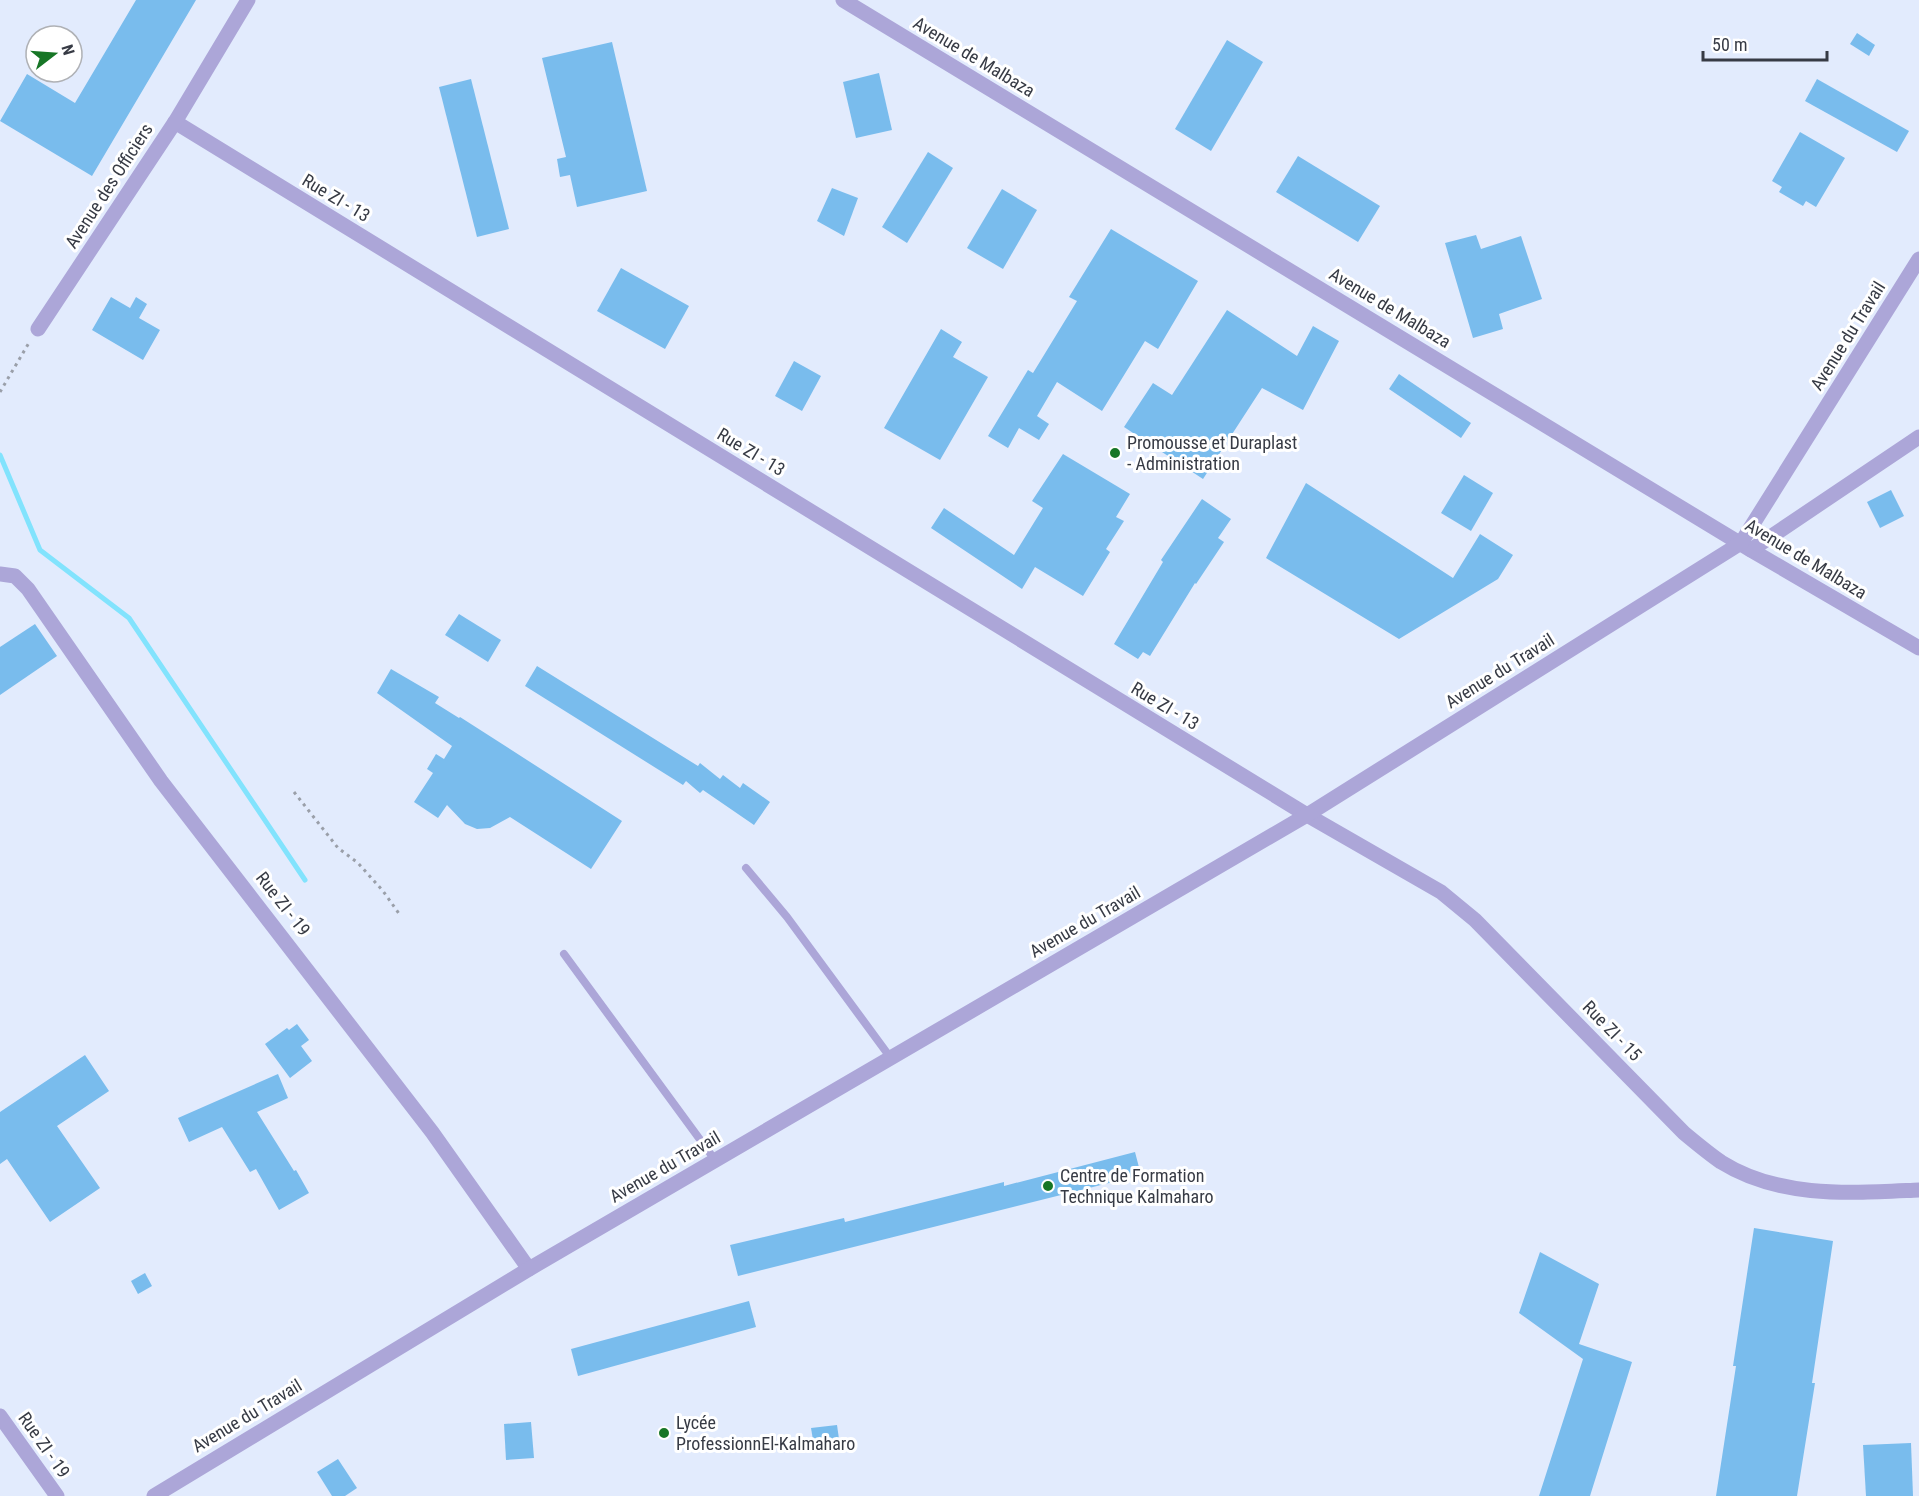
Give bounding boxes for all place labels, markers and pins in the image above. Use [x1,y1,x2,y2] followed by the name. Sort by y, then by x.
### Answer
[1127,432,1297,474] place label: Promousse et Duraplast - Administration
[1108,446,1122,460] marker: Promousse et Duraplast - Administration
[1060,1165,1213,1207] place label: Centre de Formation Technique Kalmaharo
[1041,1179,1055,1193] marker: Centre de Formation Technique Kalmaharo
[676,1412,855,1454] place label: Lycée ProfessionnEl-Kalmaharo
[657,1426,671,1440] marker: Lycée ProfessionnEl-Kalmaharo

